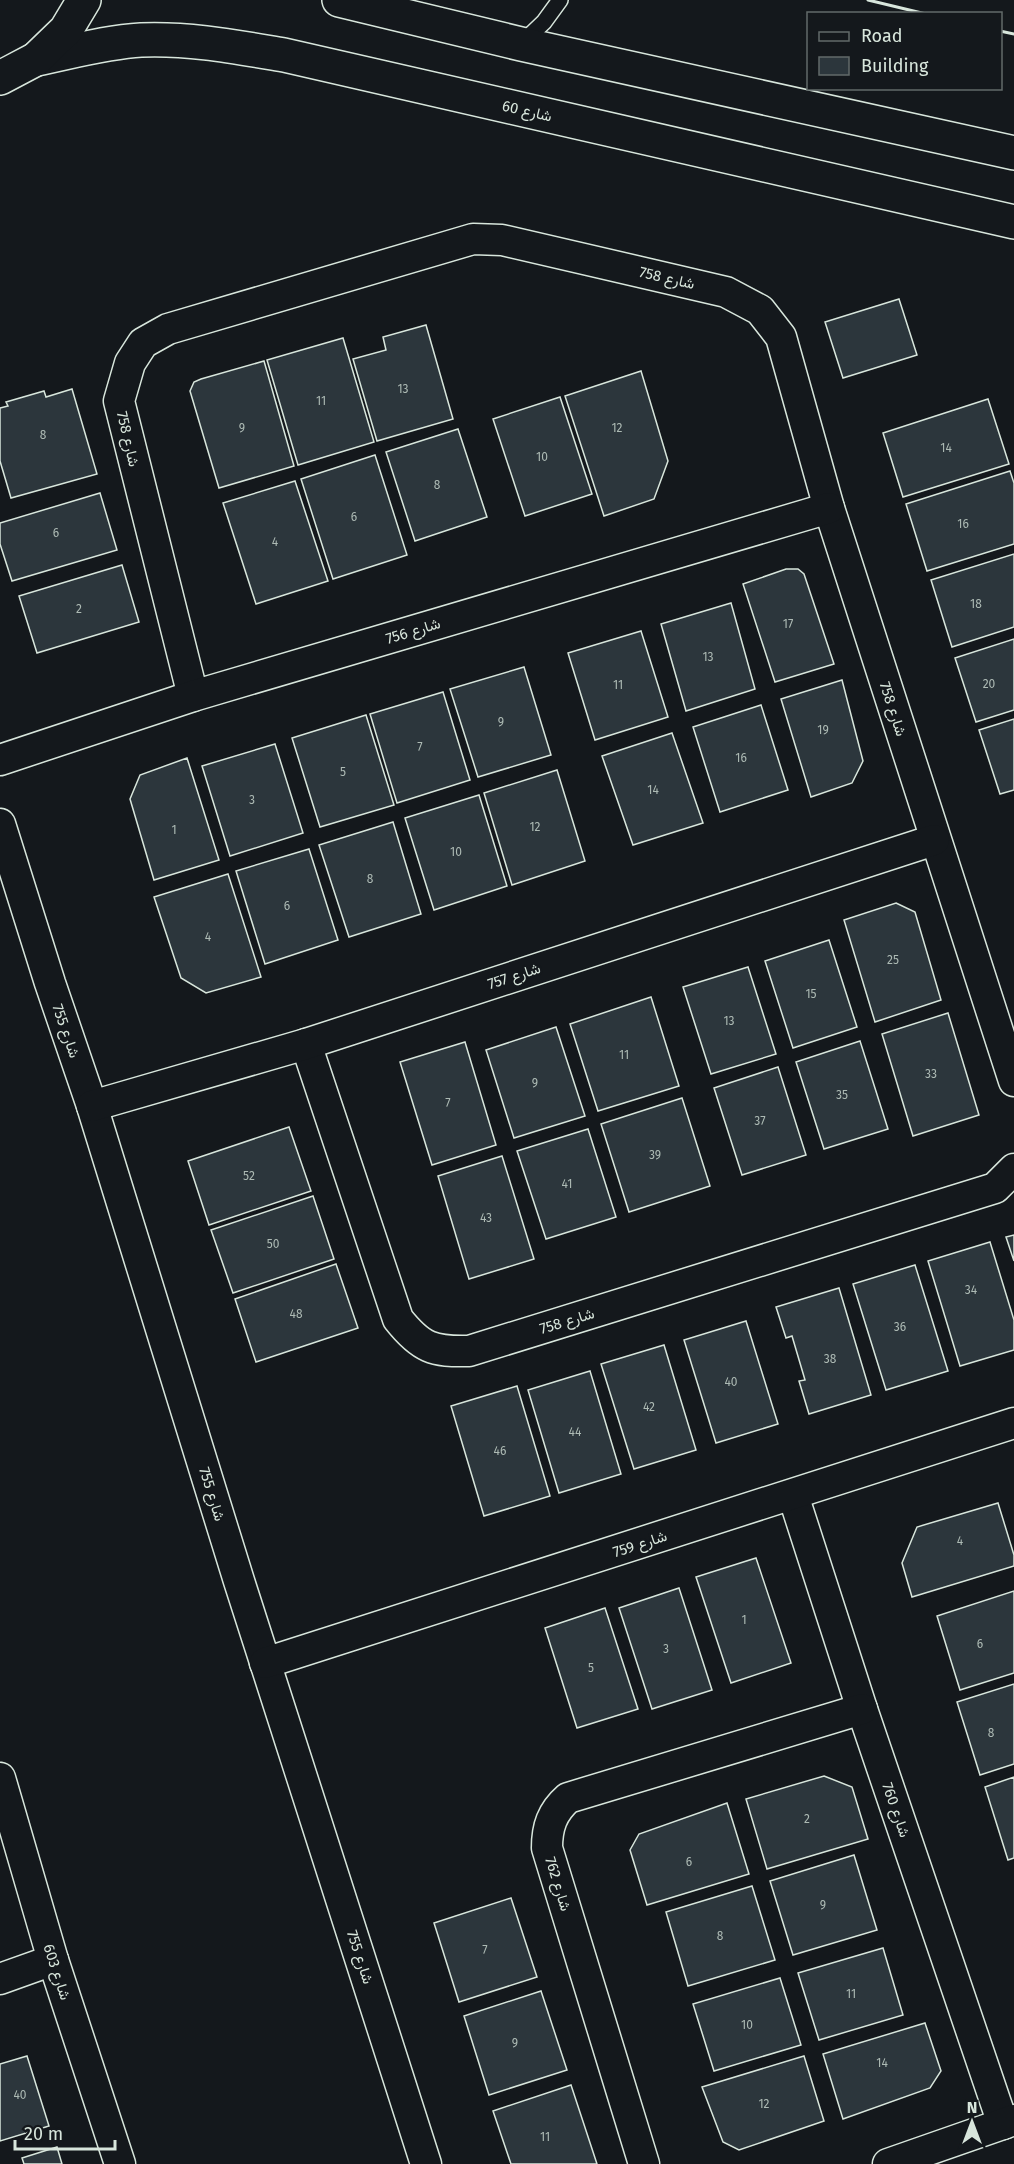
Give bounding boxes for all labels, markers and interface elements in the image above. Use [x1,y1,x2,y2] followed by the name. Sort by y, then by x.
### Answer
[807,12,1002,90] legend
[861,25,903,47] text: Road
[861,55,929,77] text: Building
[500,97,554,127] street label: شارع 60
[637,263,697,295] street label: شارع 758
[397,382,409,396] house number: 13
[316,394,326,408] house number: 11
[111,410,143,469] street label: شارع 758
[239,421,245,435] house number: 9
[611,421,623,435] house number: 12
[40,428,47,442] house number: 8
[940,441,952,455] house number: 14
[536,450,548,464] house number: 10
[434,478,441,492] house number: 8
[351,510,357,524] house number: 6
[957,517,969,531] house number: 16
[53,526,59,540] house number: 6
[272,535,279,549] house number: 4
[970,597,982,611] house number: 18
[76,602,82,616] house number: 2
[384,614,443,650] street label: شارع 756
[783,617,793,631] house number: 17
[702,650,714,664] house number: 13
[983,677,996,691] house number: 20
[613,678,623,692] house number: 11
[874,679,910,739] street label: شارع 758
[498,715,504,729] house number: 9
[817,723,829,737] house number: 19
[417,740,423,754] house number: 7
[735,751,747,765] house number: 16
[340,765,346,779] house number: 5
[647,783,659,797] house number: 14
[249,793,255,807] house number: 3
[529,820,541,834] house number: 12
[171,823,177,837] house number: 1
[450,845,462,859] house number: 10
[367,872,374,886] house number: 8
[284,899,290,913] house number: 6
[205,930,212,944] house number: 4
[887,953,899,967] house number: 25
[485,959,543,995] street label: شارع 757
[805,987,817,1001] house number: 15
[47,1002,84,1061] street label: شارع 755
[723,1014,735,1028] house number: 13
[619,1048,629,1062] house number: 11
[925,1067,937,1081] house number: 33
[532,1076,538,1090] house number: 9
[836,1088,848,1102] house number: 35
[445,1096,451,1110] house number: 7
[754,1114,766,1128] house number: 37
[649,1148,661,1162] house number: 39
[243,1169,255,1183] house number: 52
[562,1177,572,1191] house number: 41
[480,1211,492,1225] house number: 43
[267,1237,280,1251] house number: 50
[965,1283,978,1297] house number: 34
[537,1304,597,1340] street label: شارع 758
[290,1307,303,1321] house number: 48
[894,1320,906,1334] house number: 36
[824,1352,837,1366] house number: 38
[724,1375,738,1389] house number: 40
[643,1400,655,1414] house number: 42
[569,1425,582,1439] house number: 44
[494,1444,506,1458] house number: 46
[193,1465,229,1524] street label: شارع 755
[611,1527,670,1563] street label: شارع 759
[957,1534,964,1548] house number: 4
[741,1613,747,1627] house number: 1
[977,1637,983,1651] house number: 6
[663,1642,669,1656] house number: 3
[588,1661,594,1675] house number: 5
[988,1726,995,1740] house number: 8
[876,1780,914,1841] street label: شارع 760
[804,1812,810,1826] house number: 2
[539,1855,575,1914] street label: شارع 762
[686,1855,692,1869] house number: 6
[820,1898,826,1912] house number: 9
[341,1928,377,1987] street label: شارع 755
[717,1929,724,1943] house number: 8
[38,1942,75,2003] street label: شارع 603
[482,1943,488,1957] house number: 7
[846,1987,856,2001] house number: 11
[741,2018,753,2032] house number: 10
[512,2036,518,2050] house number: 9
[876,2056,888,2070] house number: 14
[13,2088,27,2102] house number: 40
[942,2092,1002,2152] north arrow
[758,2097,770,2111] house number: 12
[967,2098,977,2117] text: N
[15,2113,116,2151] scale bar
[24,2123,63,2145] text: 20 m
[540,2130,550,2144] house number: 11

